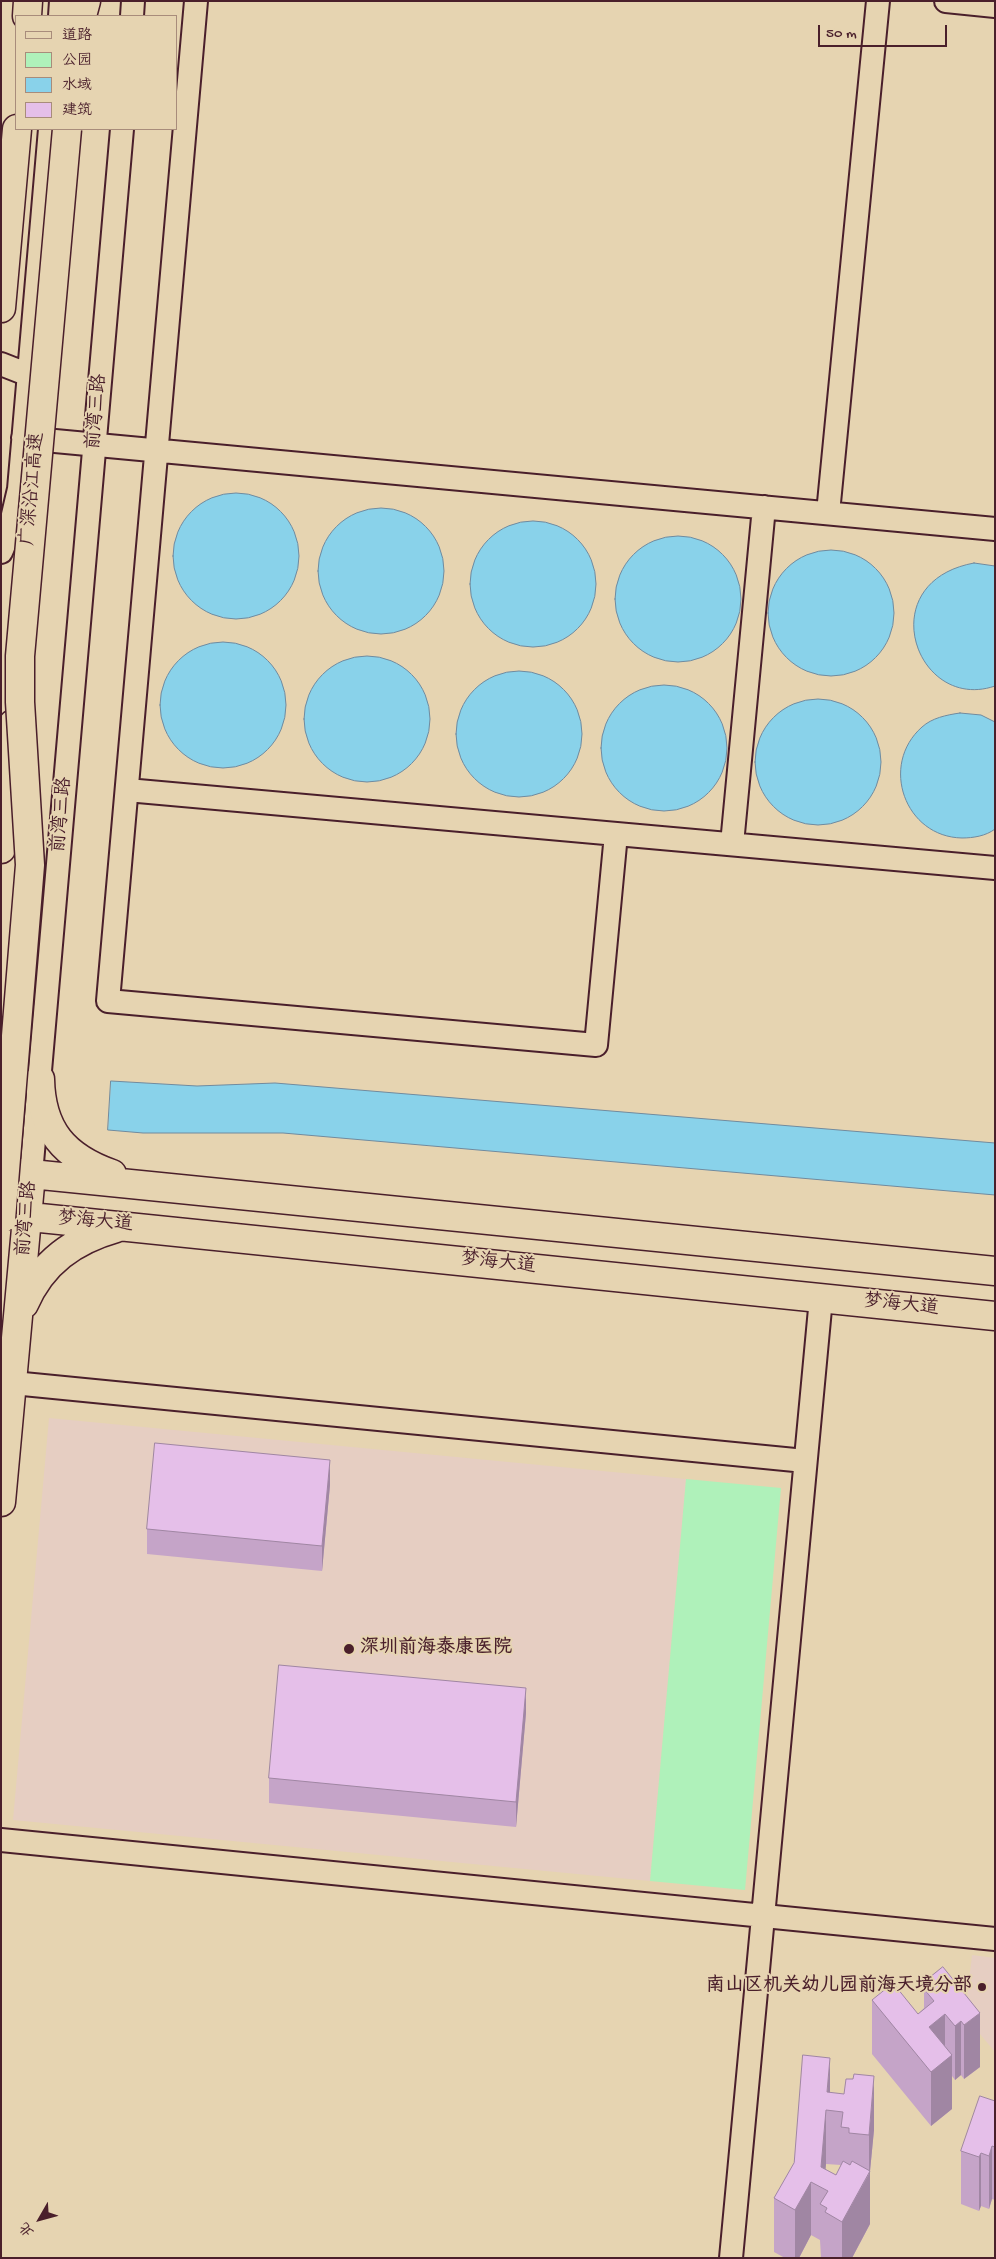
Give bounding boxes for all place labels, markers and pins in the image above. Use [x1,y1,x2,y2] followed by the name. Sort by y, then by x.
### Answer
[360,1638,512,1660] place label: 深圳前海泰康医院
[342,1642,356,1656] marker: 深圳前海泰康医院
[706,1976,972,1998] place label: 南山区机关幼儿园前海天境分部
[976,1981,988,1993] marker: 南山区机关幼儿园前海天境分部

